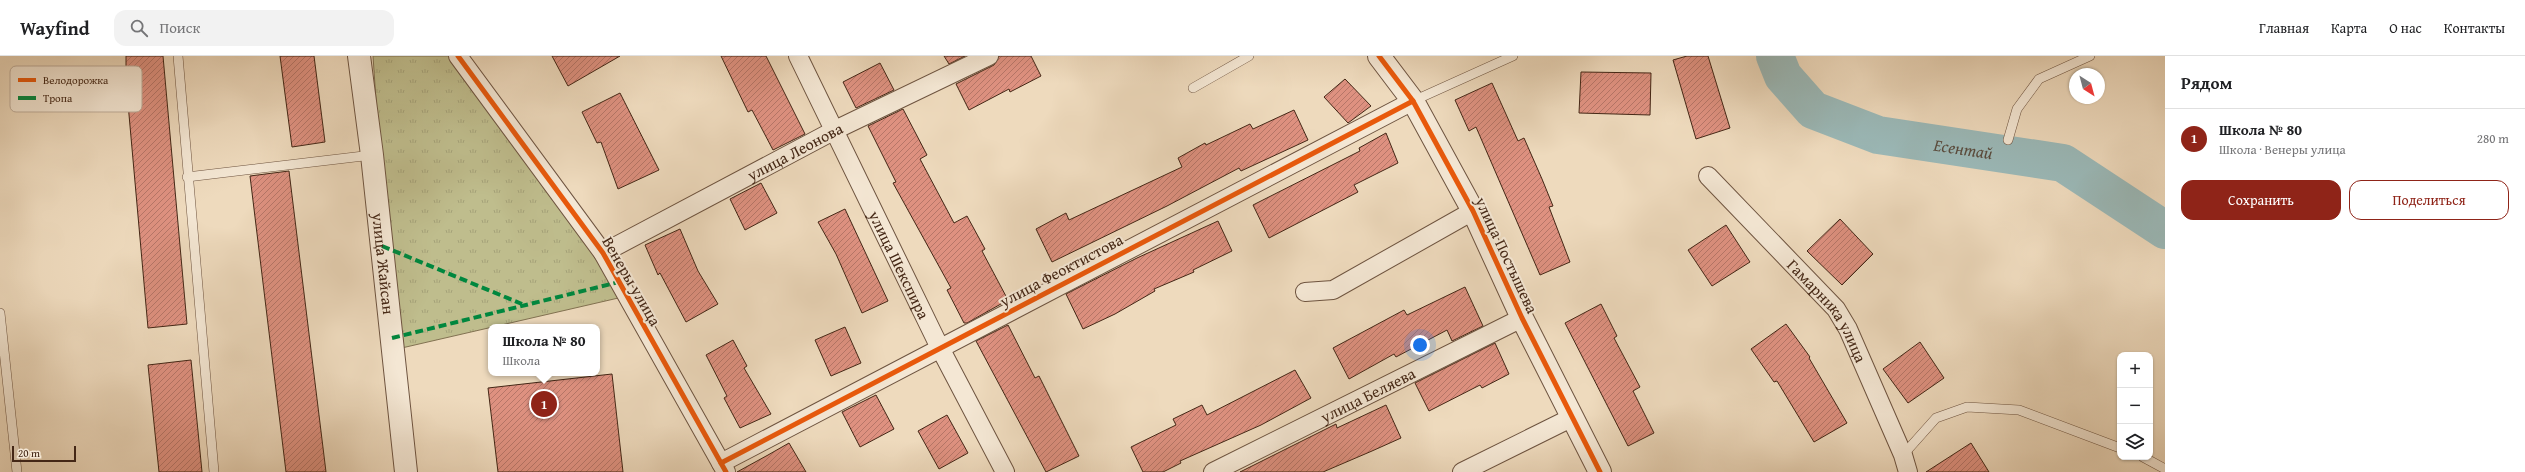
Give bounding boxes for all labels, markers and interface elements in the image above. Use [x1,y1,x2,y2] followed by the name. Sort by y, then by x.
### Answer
[114,10,394,46] search box
[20,14,90,42] text: Wayfind
[128,17,150,39] icon: search
[160,17,200,38] text: Поиск
[2259,18,2309,38] text: Главная
[2331,18,2367,38] text: Карта
[2389,18,2422,38] text: О нас
[2444,18,2505,38] text: Контакты
[10,66,142,112] legend
[2069,68,2105,104] north arrow
[2181,70,2232,95] text: Рядом
[43,72,109,88] text: Велодорожка
[43,90,73,106] text: Тропа
[742,116,847,187] street label: улица Леонова
[2219,119,2302,140] text: Школа № 80
[2191,129,2197,148] text: 1
[2477,129,2509,148] text: 280 m
[1931,131,1995,165] water label: Есентай
[2219,140,2346,159] text: Школа · Венеры улица
[2181,180,2341,220] button: Сохранить
[2349,180,2509,220] button: Поделиться
[1469,192,1545,318] street label: улица Постышева
[862,205,936,323] street label: улица Шекспира
[366,210,401,316] street label: улица Жайсан
[994,227,1127,313] street label: улица Феоктистова
[597,232,668,331] street label: Венеры улица
[1782,253,1873,367] street label: Гамарника улица
[488,324,600,376] popup
[503,330,585,351] text: Школа № 80
[1410,335,1430,355] your location
[503,351,540,370] text: Школа
[2117,352,2153,460] map controls
[2117,352,2153,388] button: +
[1315,361,1420,429] street label: улица Беляева
[2117,388,2153,424] button: −
[531,389,557,419] pin: 1
[2117,424,2153,460] button: layers
[12,444,76,463] scale bar
[18,445,40,461] text: 20 m

